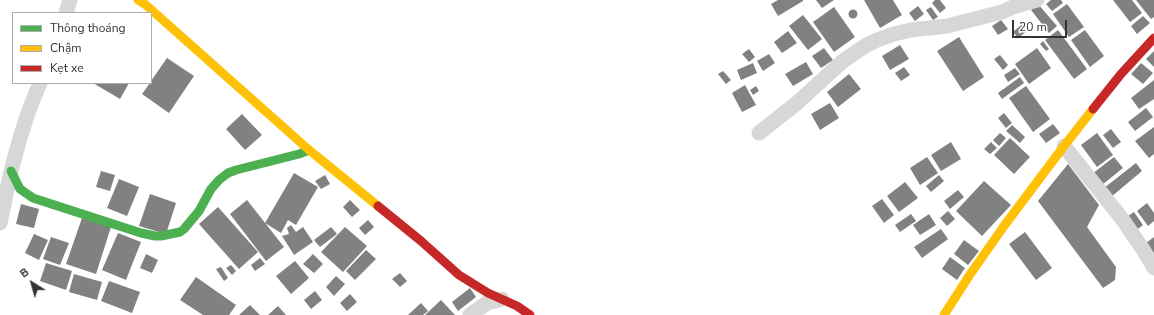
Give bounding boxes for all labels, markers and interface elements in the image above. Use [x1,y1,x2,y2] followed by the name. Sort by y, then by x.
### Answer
[12,12,152,84] legend
[1014,12,1069,38] scale bar
[1019,19,1047,35] text: 20 m
[50,20,126,36] text: Thông thoáng
[50,40,82,56] text: Chậm
[50,60,84,76] text: Kẹt xe
[12,263,52,303] north arrow
[17,265,32,281] text: B

